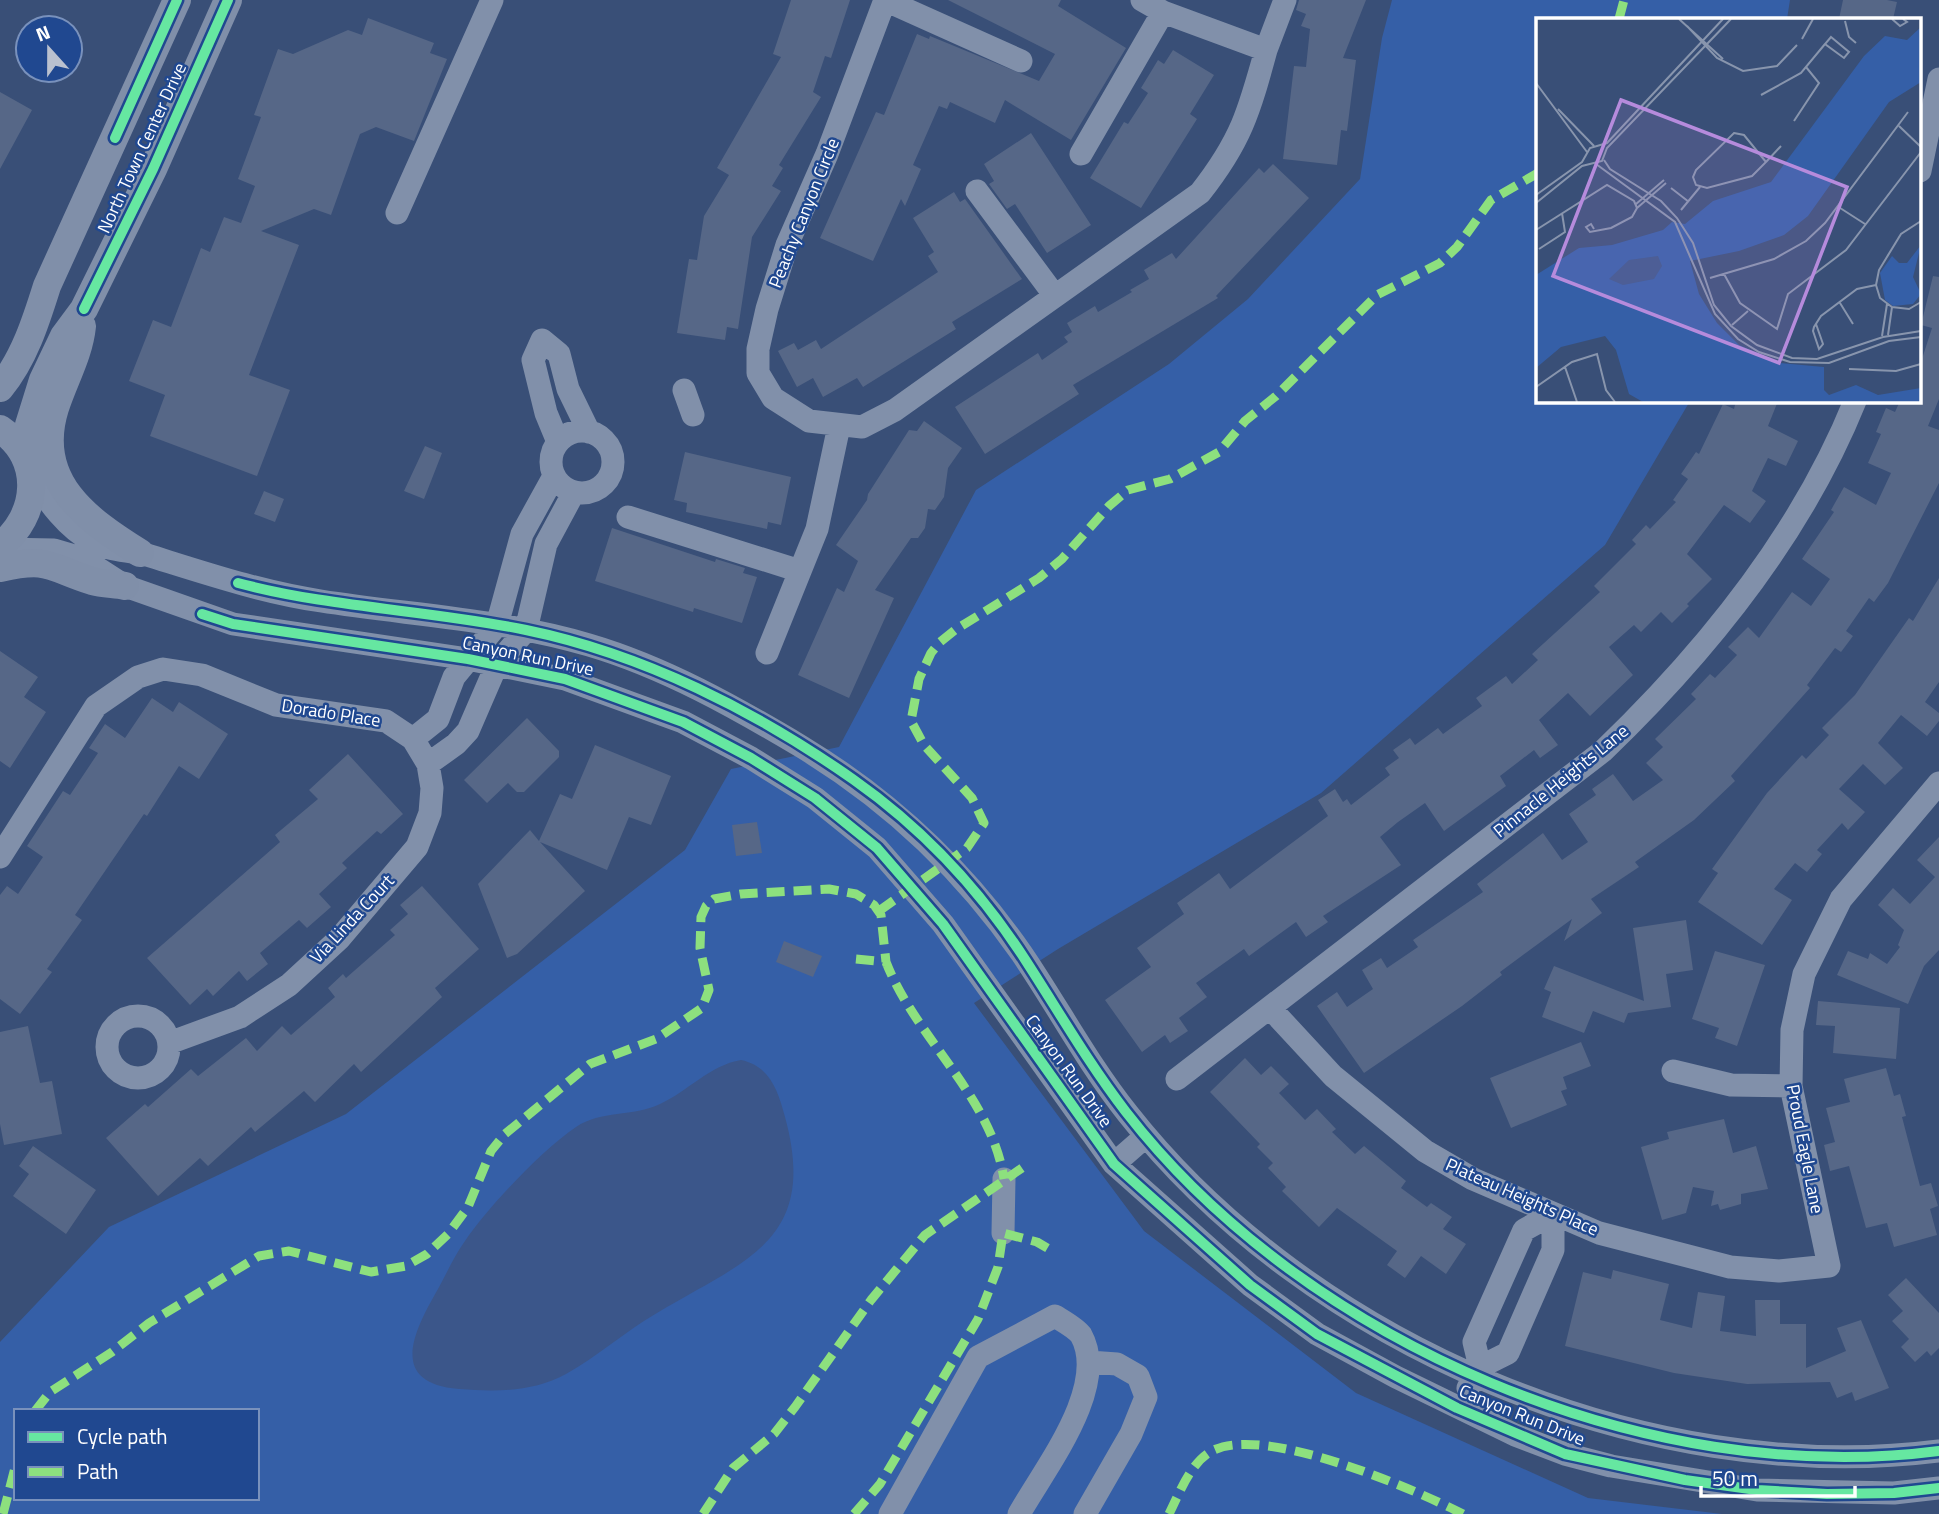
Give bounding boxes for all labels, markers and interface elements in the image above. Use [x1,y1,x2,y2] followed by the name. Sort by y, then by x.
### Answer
[14,14,84,84] north arrow
[31,17,54,49] text: N
[1536,18,1922,402] inset map
[90,58,193,238] street label: North Town Center Drive
[761,134,846,292] street label: Peachy Canyon Circle
[460,628,596,683] street label: Canyon Run Drive
[280,691,383,734] street label: Dorado Place
[1487,718,1634,844] street label: Pinnacle Heights Lane
[303,868,401,969] street label: Via Linda Court
[1019,1009,1120,1133] street label: Canyon Run Drive
[1780,1082,1831,1216] street label: Proud Eagle Lane
[1441,1151,1603,1242] street label: Plateau Heights Place
[1455,1377,1589,1452] street label: Canyon Run Drive
[14,1409,259,1500] legend
[77,1420,168,1452] text: Cycle path
[1701,1454,1855,1498] scale bar
[77,1455,119,1487] text: Path
[1712,1462,1758,1494] text: 50 m

